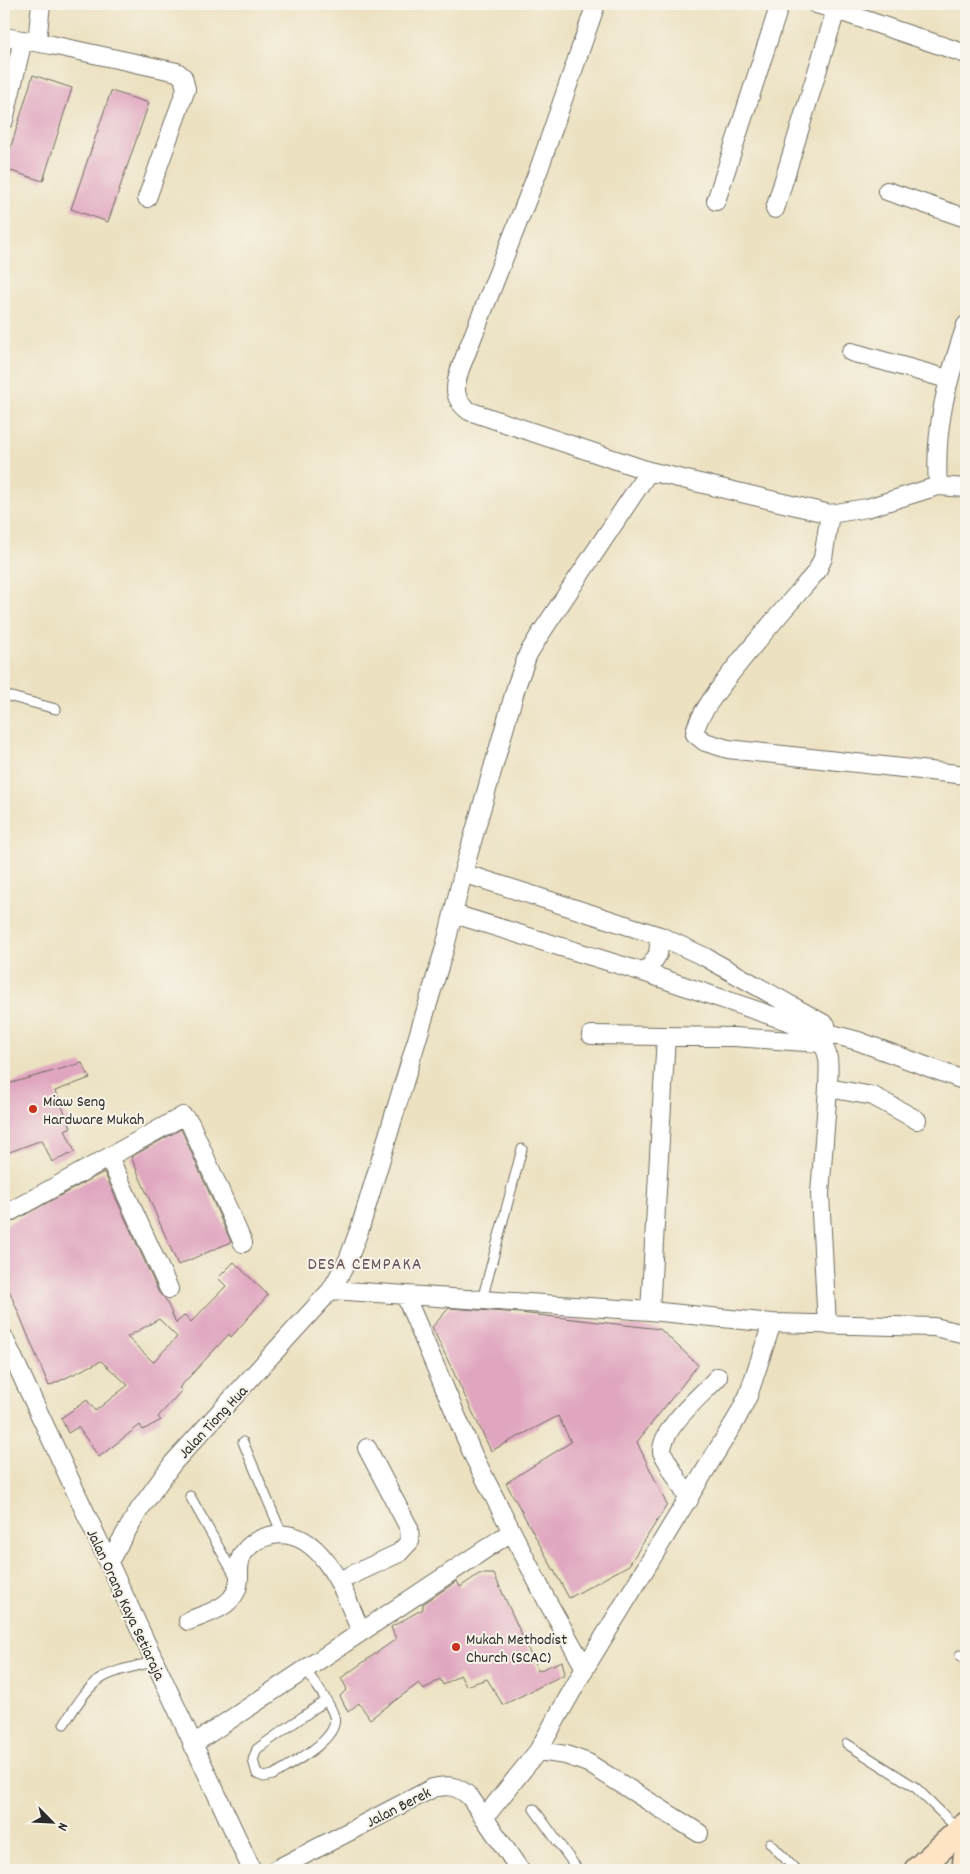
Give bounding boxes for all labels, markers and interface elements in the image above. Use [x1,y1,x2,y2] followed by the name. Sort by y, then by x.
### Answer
[43,1091,144,1132] place label: Miaw Seng Hardware Mukah
[27,1103,39,1115] marker: Miaw Seng Hardware Mukah
[307,1253,423,1278] district label: DESA CEMPAKA
[174,1381,254,1464] street label: Jalan Tiong Hua
[80,1526,170,1685] street label: Jalan Orang Kaya Setiaraja
[466,1629,567,1670] place label: Mukah Methodist Church (SCAC)
[450,1641,462,1653] marker: Mukah Methodist Church (SCAC)
[363,1782,435,1834] street label: Jalan Berek
[28,1796,78,1846] north arrow
[51,1819,73,1834] text: N

